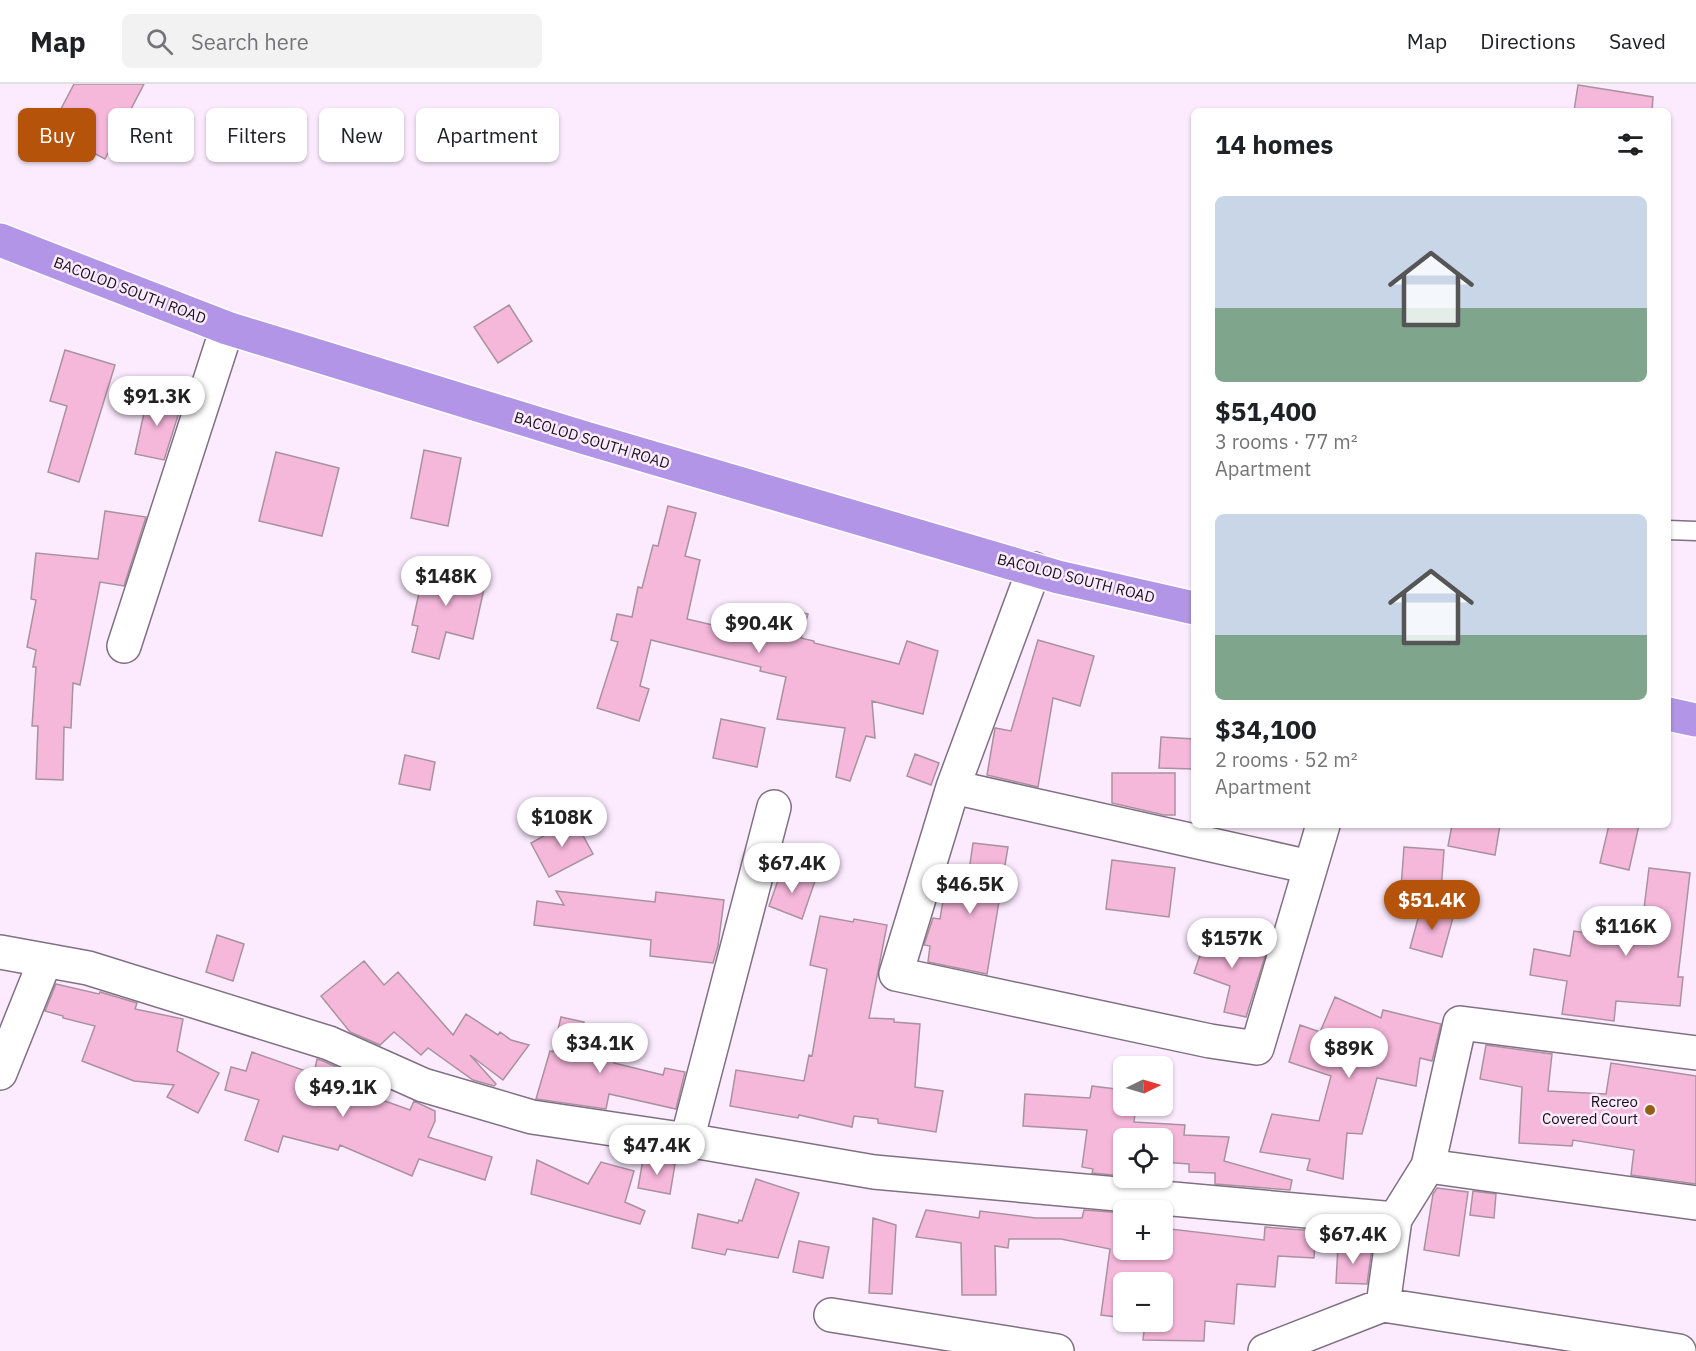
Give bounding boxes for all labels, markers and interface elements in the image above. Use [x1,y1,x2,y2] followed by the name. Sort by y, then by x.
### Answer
[122,14,542,68] search box
[30,23,86,60] text: Map
[143,25,176,58] icon: search
[191,27,309,56] text: Search here
[1407,27,1447,55] text: Map
[1480,27,1576,55] text: Directions
[1609,27,1666,55] text: Saved
[18,108,96,162] chip: Buy
[108,108,194,162] chip: Rent
[206,108,307,162] chip: Filters
[319,108,404,162] chip: New
[416,108,559,162] chip: Apartment
[1215,127,1333,161] text: 14 homes
[1614,128,1647,161] icon: filters
[1377,235,1485,343] icon: home
[51,252,209,328] street label: BACOLOD SOUTH ROAD
[108,376,206,427] pin: $91.3K
[123,382,191,409] text: $91.3K
[1215,394,1317,428] text: $51,400
[512,407,672,473] street label: BACOLOD SOUTH ROAD
[1215,428,1358,455] text: 3 rooms · 77 m²
[1215,455,1311,482] text: Apartment
[995,549,1157,607] street label: BACOLOD SOUTH ROAD
[1377,553,1485,661] icon: home
[404,556,488,607] pin: $148K
[415,562,477,589] text: $148K
[710,603,808,654] pin: $90.4K
[725,609,793,636] text: $90.4K
[1215,712,1317,746] text: $34,100
[1215,746,1358,773] text: 2 rooms · 52 m²
[1215,773,1311,800] text: Apartment
[520,797,604,848] pin: $108K
[531,803,593,830] text: $108K
[743,843,841,894] pin: $67.4K
[758,849,826,876] text: $67.4K
[921,864,1019,915] pin: $46.5K
[936,870,1004,897] text: $46.5K
[1383,880,1481,931] pin: $51.4K
[1398,886,1466,913] text: $51.4K
[1584,906,1668,957] pin: $116K
[1595,912,1657,939] text: $116K
[1190,918,1274,969] pin: $157K
[1201,924,1263,951] text: $157K
[551,1023,649,1074] pin: $34.1K
[1313,1028,1385,1079] pin: $89K
[566,1029,634,1056] text: $34.1K
[1324,1034,1374,1061] text: $89K
[1113,1056,1173,1116] north arrow
[1113,1056,1173,1332] map controls
[294,1067,392,1118] pin: $49.1K
[309,1073,377,1100] text: $49.1K
[1542,1092,1638,1128] place label: Recreo Covered Court
[1643,1103,1657,1117] marker: Recreo Covered Court
[608,1125,706,1176] pin: $47.4K
[1113,1128,1173,1188] button: locate
[623,1131,691,1158] text: $47.4K
[1113,1200,1173,1260] button: +
[1304,1214,1402,1265] pin: $67.4K
[1319,1220,1387,1247] text: $67.4K
[1113,1272,1173,1332] button: −

